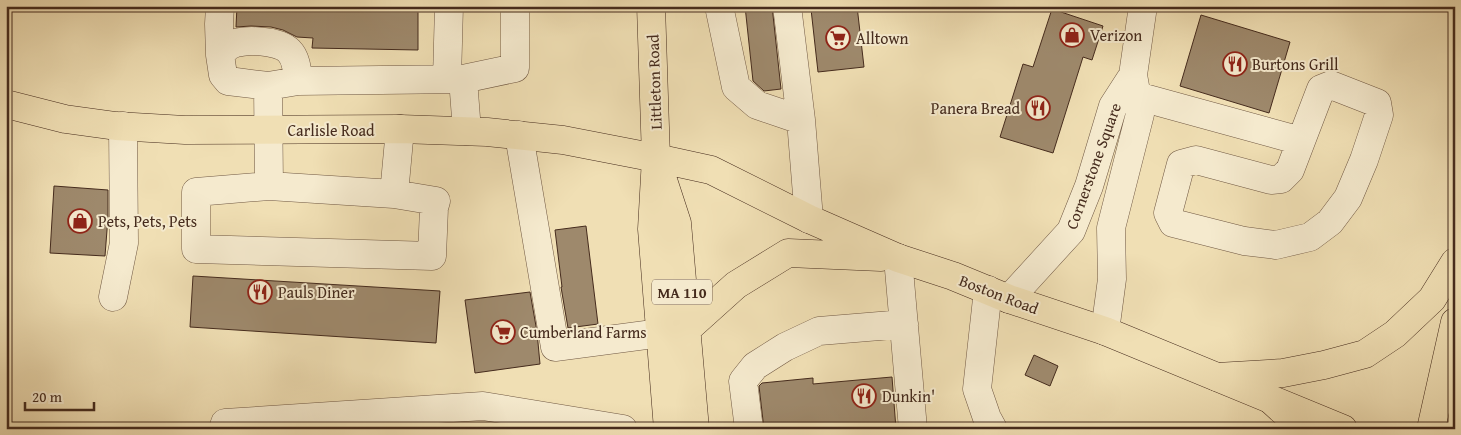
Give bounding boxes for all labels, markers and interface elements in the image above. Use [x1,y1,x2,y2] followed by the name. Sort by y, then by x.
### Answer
[1059,22,1085,48] shop icon: Verizon
[1090,23,1142,47] place label: Verizon
[825,25,851,51] supermarket icon: Alltown
[856,26,909,50] place label: Alltown
[640,33,668,130] street label: Littleton Road
[1222,51,1248,77] restaurant icon: Burtons Grill
[1252,52,1339,76] place label: Burtons Grill
[1025,95,1051,121] restaurant icon: Panera Bread
[931,96,1020,120] place label: Panera Bread
[1059,99,1127,233] street label: Cornerstone Square
[287,118,375,142] street label: Carlisle Road
[67,208,93,234] shop icon: Pets, Pets, Pets
[98,209,197,233] place label: Pets, Pets, Pets
[956,268,1043,320] street label: Boston Road
[247,279,273,305] restaurant icon: Pauls Diner
[278,280,355,304] place label: Pauls Diner
[652,280,712,304] road number: MA 110
[490,319,516,345] supermarket icon: Cumberland Farms
[520,320,647,344] place label: Cumberland Farms
[25,380,94,412] scale bar
[851,383,877,409] restaurant icon: Dunkin'
[882,384,935,408] place label: Dunkin'
[32,386,63,407] text: 20 m

